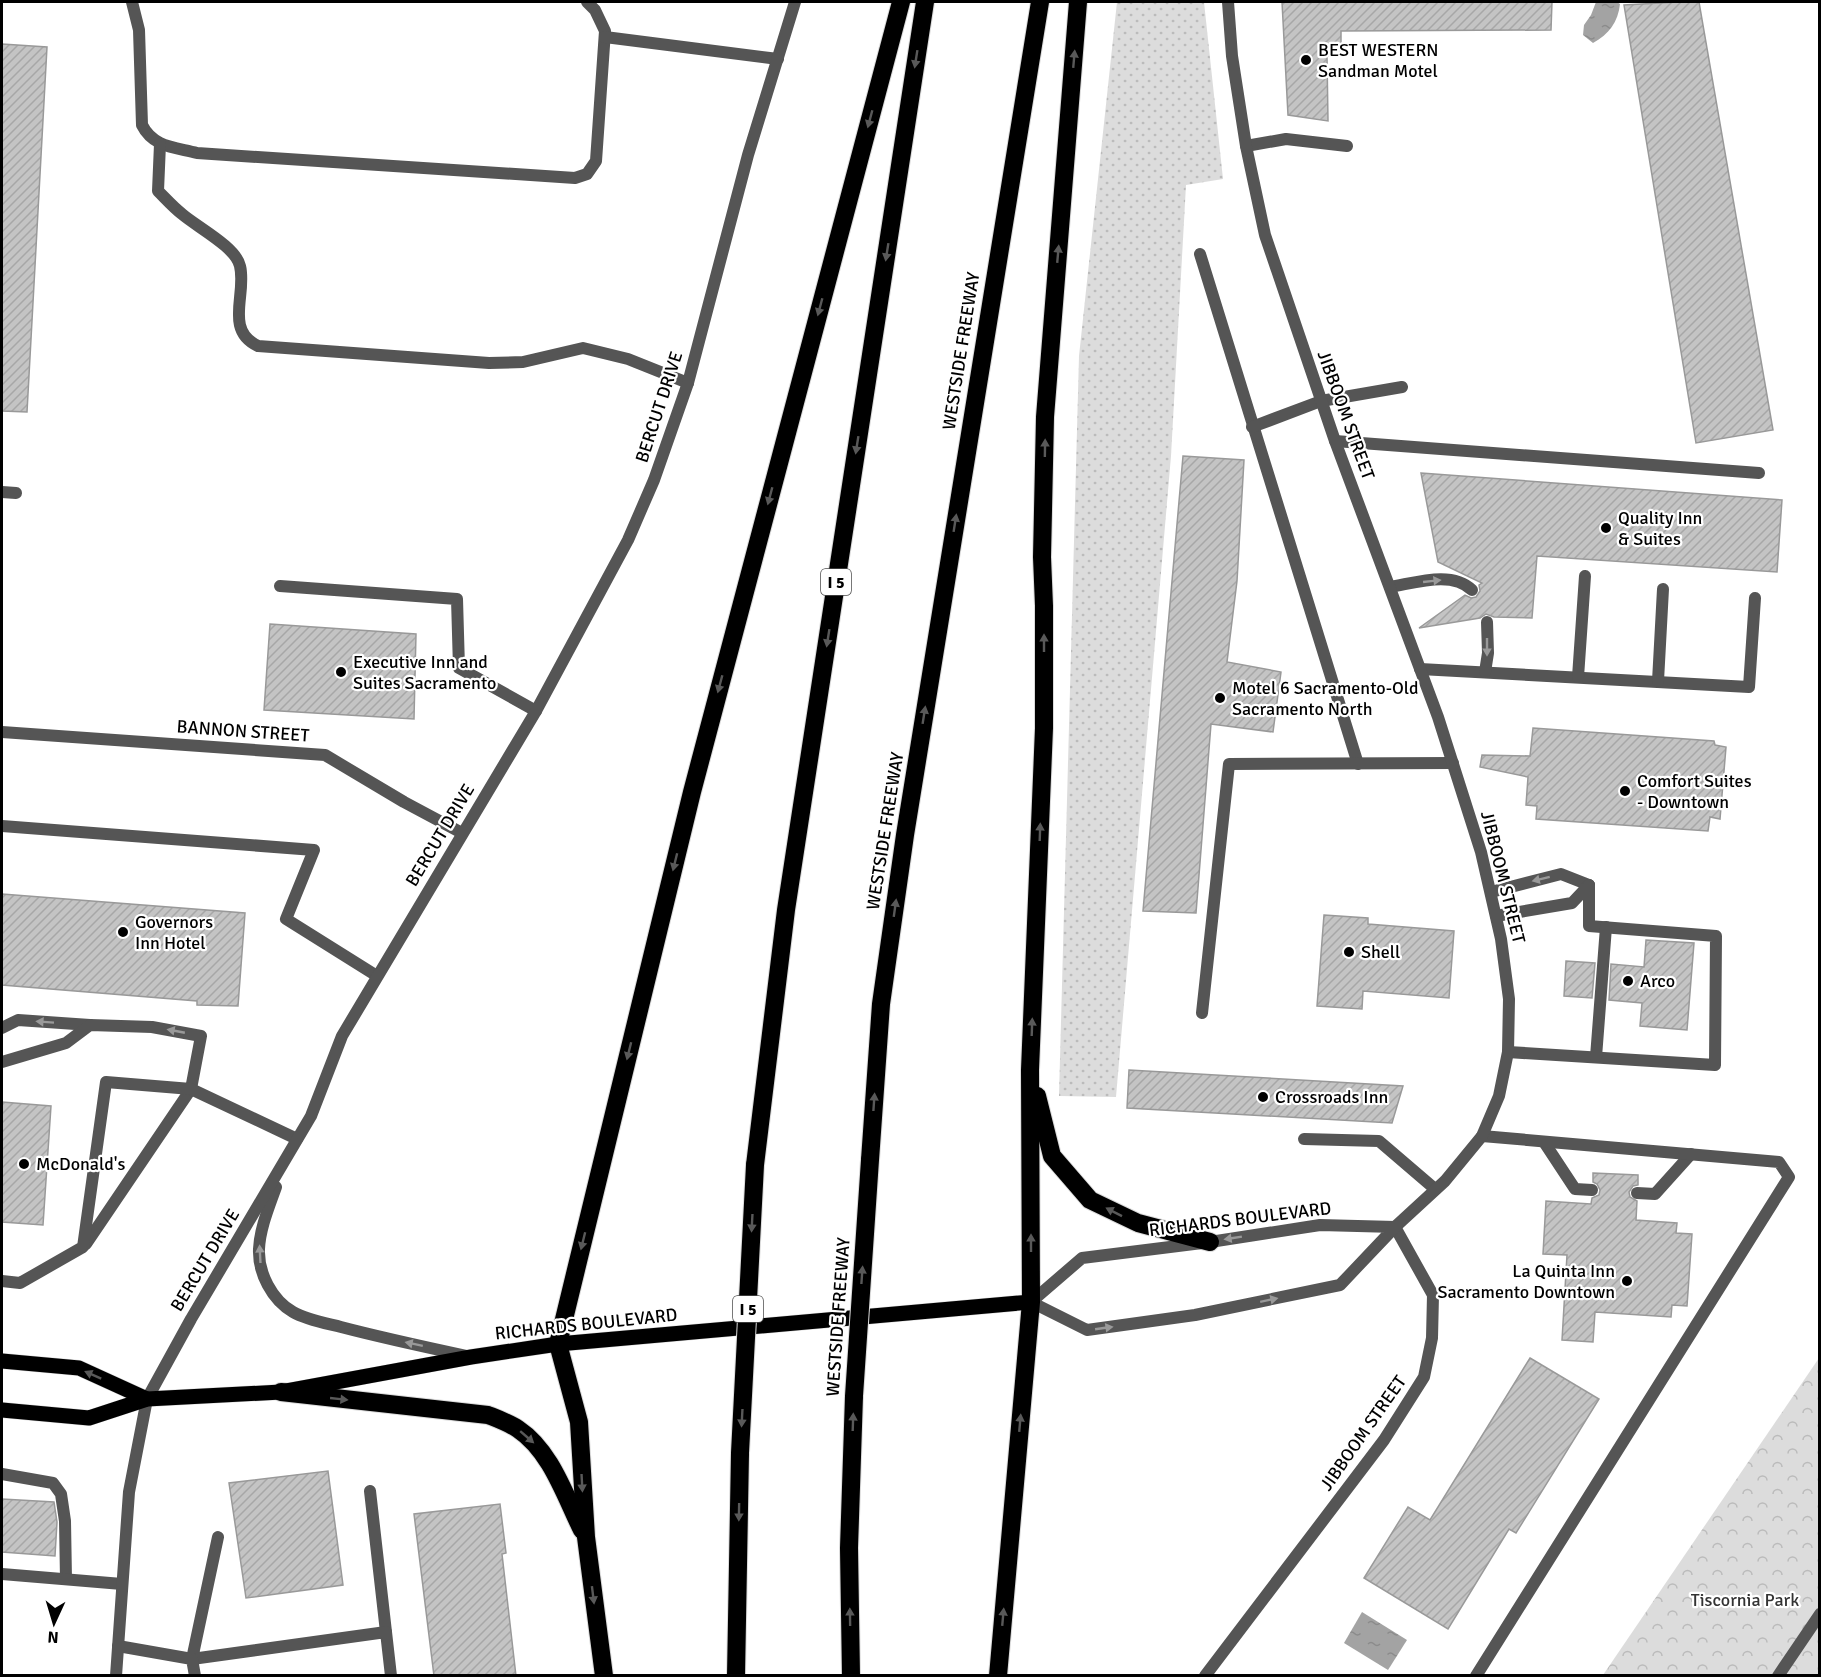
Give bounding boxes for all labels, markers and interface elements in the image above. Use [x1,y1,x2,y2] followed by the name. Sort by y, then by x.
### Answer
[1318,39,1439,82] place label: BEST WESTERN Sandman Motel
[911,50,920,69] one-way arrow
[1069,50,1079,69] one-way arrow
[1299,53,1313,67] marker: BEST WESTERN Sandman Motel
[865,110,874,128] one-way arrow
[882,243,891,262] one-way arrow
[1054,244,1063,263] one-way arrow
[938,271,984,431] street label: WESTSIDE FREEWAY
[815,298,825,317] one-way arrow
[1312,348,1380,483] street label: JIBBOOM STREET
[631,349,687,465] street label: BERCUT DRIVE
[853,435,862,454] one-way arrow
[1040,439,1049,458] one-way arrow
[765,487,775,505] one-way arrow
[1618,507,1702,550] place label: Quality Inn & Suites
[951,513,960,532] one-way arrow
[1599,521,1613,535] marker: Quality Inn & Suites
[821,569,851,595] road number: I 5
[1423,576,1442,586] one-way arrow
[823,628,832,647] one-way arrow
[1039,634,1049,653] one-way arrow
[1482,637,1492,656] one-way arrow
[353,651,496,694] place label: Executive Inn and Suites Sacramento
[334,665,348,679] marker: Executive Inn and Suites Sacramento
[715,675,725,694] one-way arrow
[1232,677,1419,720] place label: Motel 6 Sacramento-Old Sacramento North
[1213,691,1227,705] marker: Motel 6 Sacramento-Old Sacramento North
[920,705,929,724] one-way arrow
[176,715,310,747] street label: BANNON STREET
[862,751,908,911] street label: WESTSIDE FREEWAY
[1637,770,1752,813] place label: Comfort Suites - Downtown
[401,780,479,890] street label: BERCUT DRIVE
[1618,784,1632,798] marker: Comfort Suites - Downtown
[1476,809,1530,946] street label: JIBBOOM STREET
[1035,823,1044,842] one-way arrow
[670,853,680,871] one-way arrow
[1531,875,1550,885] one-way arrow
[890,898,899,917] one-way arrow
[135,911,213,954] place label: Governors Inn Hotel
[116,925,130,939] marker: Governors Inn Hotel
[1361,941,1400,963] place label: Shell
[1342,945,1356,959] marker: Shell
[1640,970,1675,992] place label: Arco
[1621,974,1635,988] marker: Arco
[35,1017,54,1026] one-way arrow
[1027,1018,1036,1037] one-way arrow
[167,1027,186,1036] one-way arrow
[624,1042,634,1061] one-way arrow
[1275,1086,1388,1108] place label: Crossroads Inn
[1256,1090,1270,1104] marker: Crossroads Inn
[869,1092,879,1111] one-way arrow
[36,1153,125,1175] place label: McDonald's
[17,1157,31,1171] marker: McDonald's
[1148,1197,1332,1241] street label: RICHARDS BOULEVARD
[166,1205,244,1315] street label: BERCUT DRIVE
[1106,1207,1123,1217] one-way arrow
[748,1214,757,1233] one-way arrow
[578,1232,588,1250] one-way arrow
[1026,1234,1036,1253] one-way arrow
[1223,1234,1242,1243] one-way arrow
[821,1237,855,1397] street label: WESTSIDE FREEWAY
[256,1244,265,1263] one-way arrow
[1437,1260,1615,1303] place label: La Quinta Inn Sacramento Downtown
[857,1265,867,1284] one-way arrow
[1620,1274,1634,1288] marker: La Quinta Inn Sacramento Downtown
[1260,1295,1279,1304] one-way arrow
[733,1296,763,1322] road number: I 5
[494,1303,678,1345] street label: RICHARDS BOULEVARD
[1094,1324,1113,1333] one-way arrow
[404,1339,423,1348] one-way arrow
[85,1370,102,1379] one-way arrow
[1315,1371,1411,1495] street label: JIBBOOM STREET
[329,1394,348,1404] one-way arrow
[738,1408,747,1427] one-way arrow
[848,1413,857,1432] one-way arrow
[1015,1413,1025,1432] one-way arrow
[519,1430,534,1443] one-way arrow
[578,1474,587,1493] one-way arrow
[734,1502,744,1521] one-way arrow
[589,1586,598,1605] one-way arrow
[1691,1589,1799,1611] park label: Tiscornia Park
[24,1593,84,1653] north arrow
[845,1608,855,1627] one-way arrow
[998,1608,1008,1627] one-way arrow
[47,1627,59,1647] text: N

